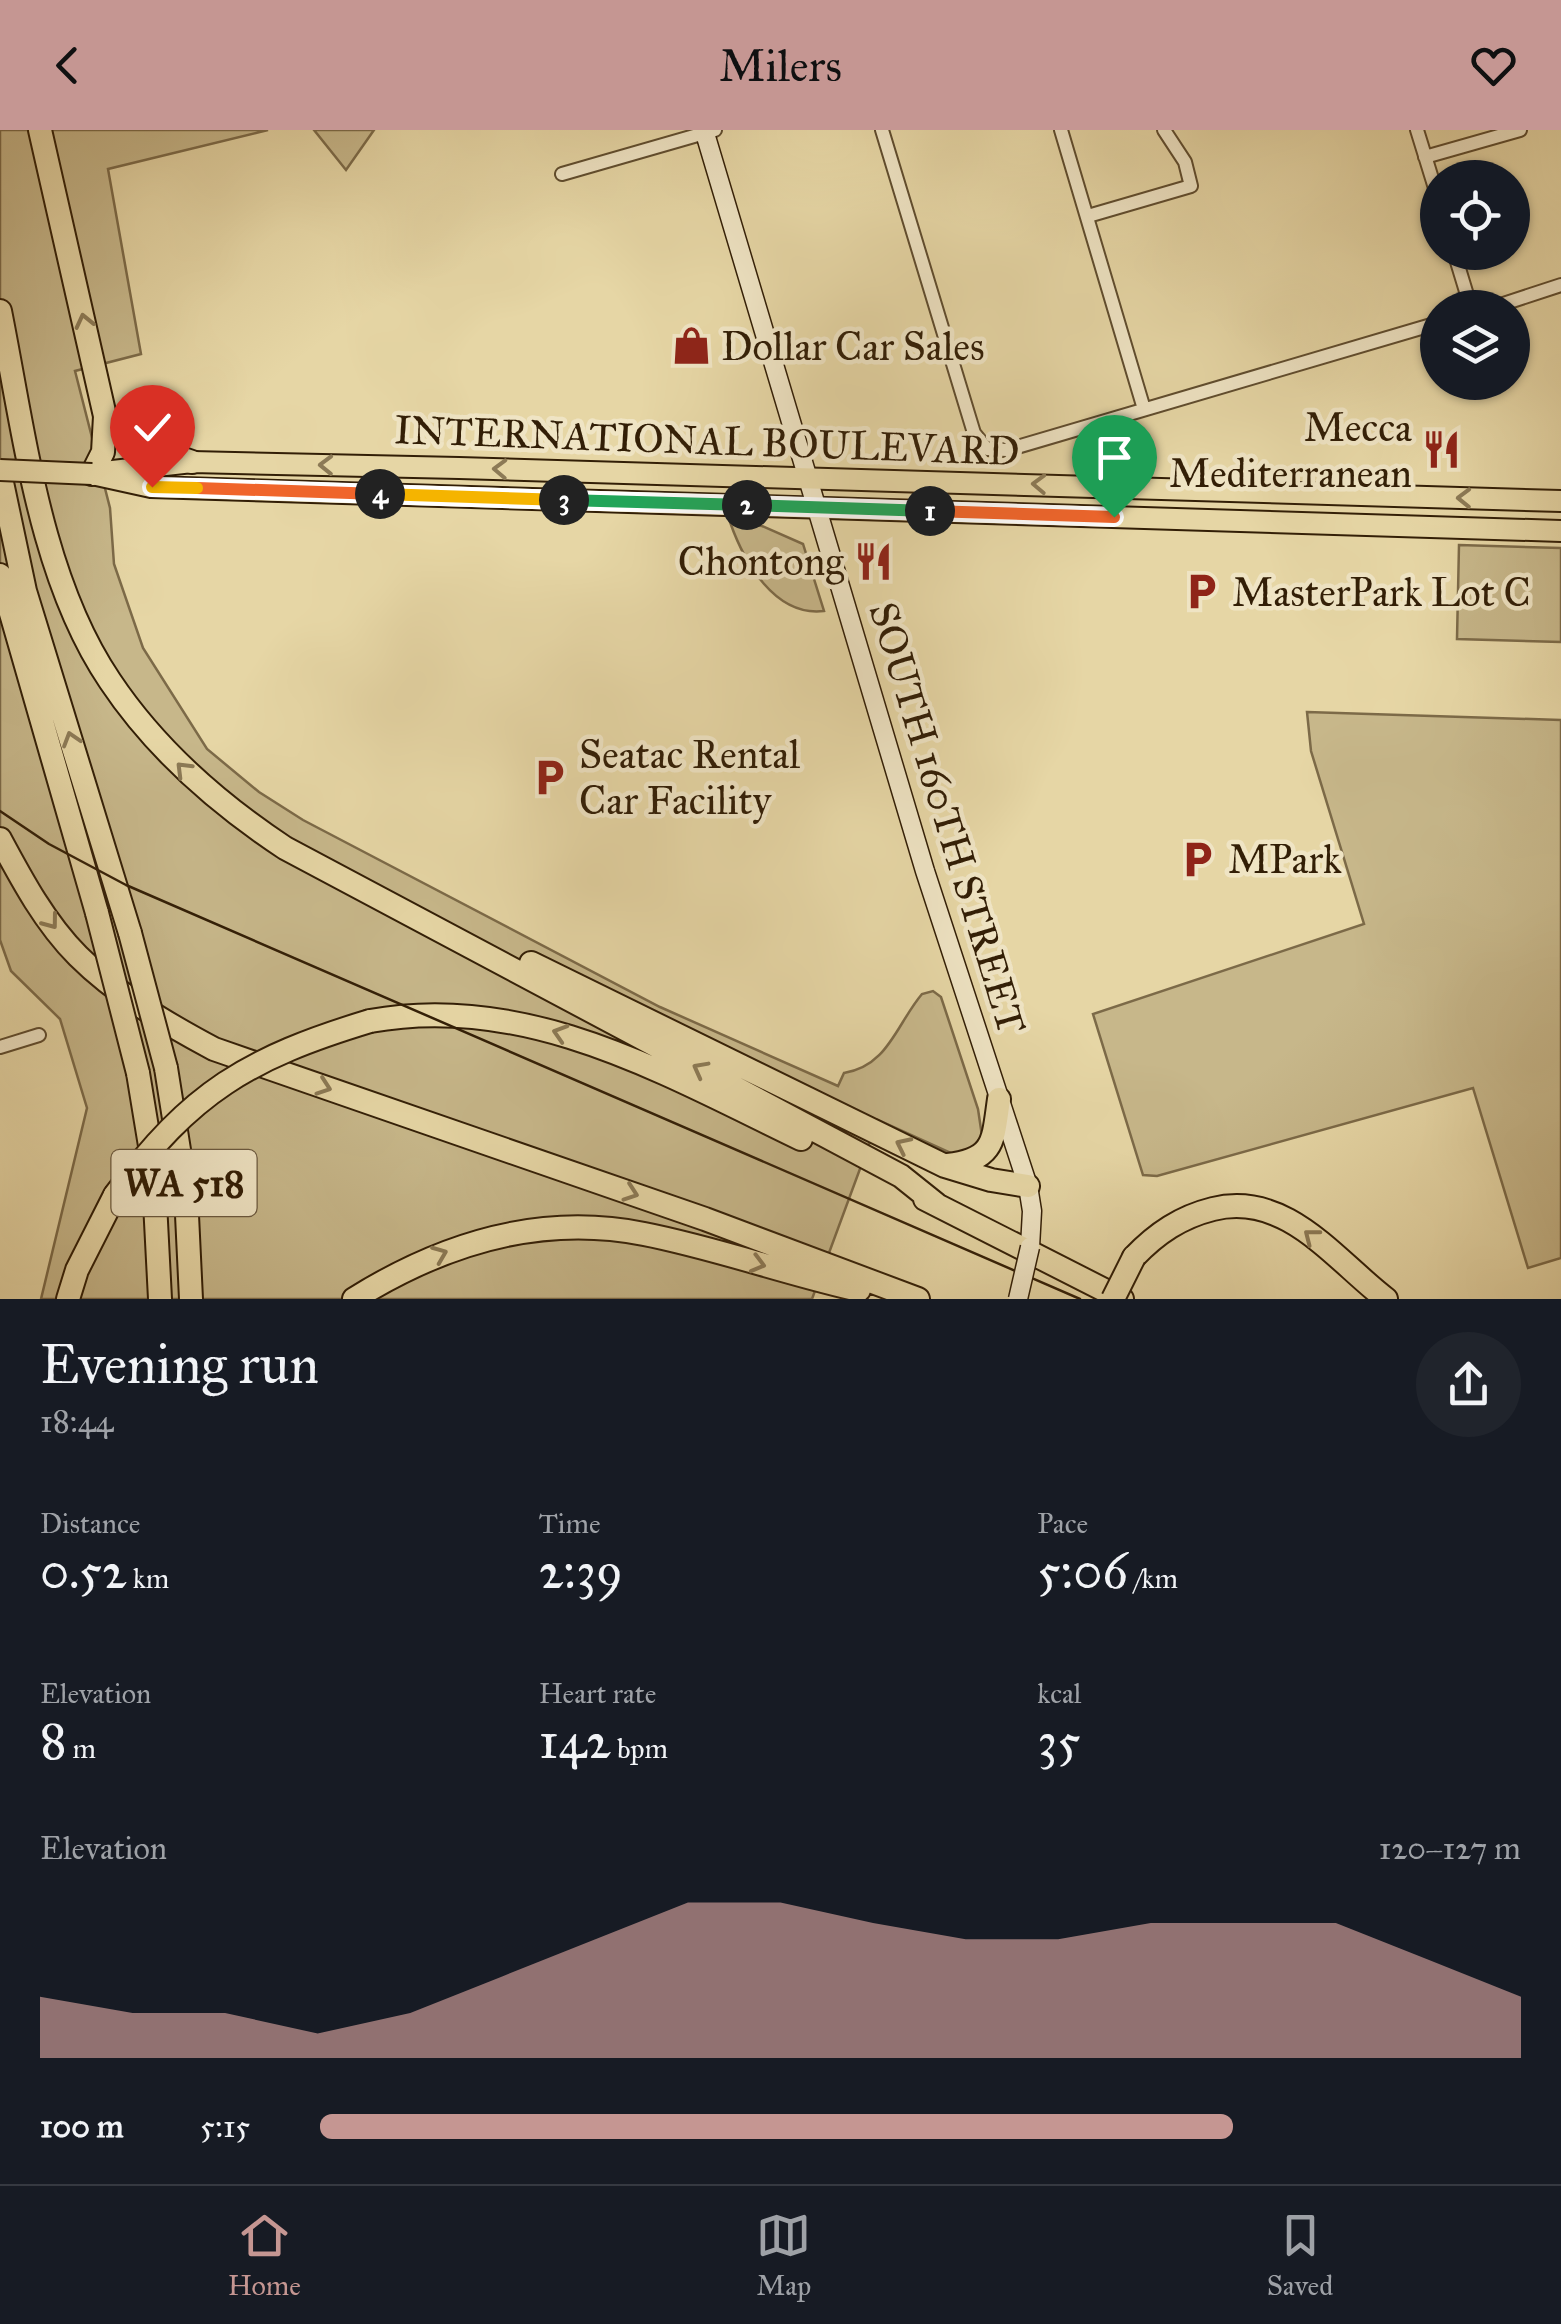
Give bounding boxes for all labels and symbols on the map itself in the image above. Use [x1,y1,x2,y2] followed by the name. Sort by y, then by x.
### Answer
[75,312,96,329] one-way arrow
[721,322,985,371] place label: Dollar Car Sales
[670,325,712,367] shop icon: Dollar Car Sales
[110,385,195,488] pin
[1169,403,1412,498] place label: Mecca Mediterranean
[394,405,1020,476] street label: INTERNATIONAL BOULEVARD
[1072,415,1157,518] pin
[1421,429,1463,471] restaurant icon: Mecca Mediterranean
[318,454,334,476] one-way arrow
[492,459,508,480] one-way arrow
[355,469,405,519] pin: 4
[1030,473,1046,494] one-way arrow
[539,475,589,525] pin: 3
[722,480,772,530] pin: 2
[905,486,955,536] pin: 1
[1455,487,1471,508] one-way arrow
[678,537,844,586] place label: Chontong
[853,540,895,582] restaurant icon: Chontong
[1232,568,1531,617] place label: MasterPark Lot C
[1181,571,1223,613] parking icon: MasterPark Lot C
[858,596,1037,1040] street label: SOUTH 160TH STREET
[579,730,800,825] place label: Seatac Rental Car Facility
[62,731,82,748] one-way arrow
[528,756,570,798] parking icon: Seatac Rental Car Facility
[177,762,195,780] one-way arrow
[1228,835,1342,884] place label: MPark
[1177,838,1219,880] parking icon: MPark
[39,911,56,929] one-way arrow
[553,1024,570,1045] one-way arrow
[692,1062,710,1081] one-way arrow
[314,1075,331,1095] one-way arrow
[895,1137,913,1157] one-way arrow
[111,1150,256,1216] road number: WA 518
[621,1181,638,1202] one-way arrow
[1304,1231,1322,1248] one-way arrow
[430,1245,448,1265] one-way arrow
[749,1253,766,1274] one-way arrow

